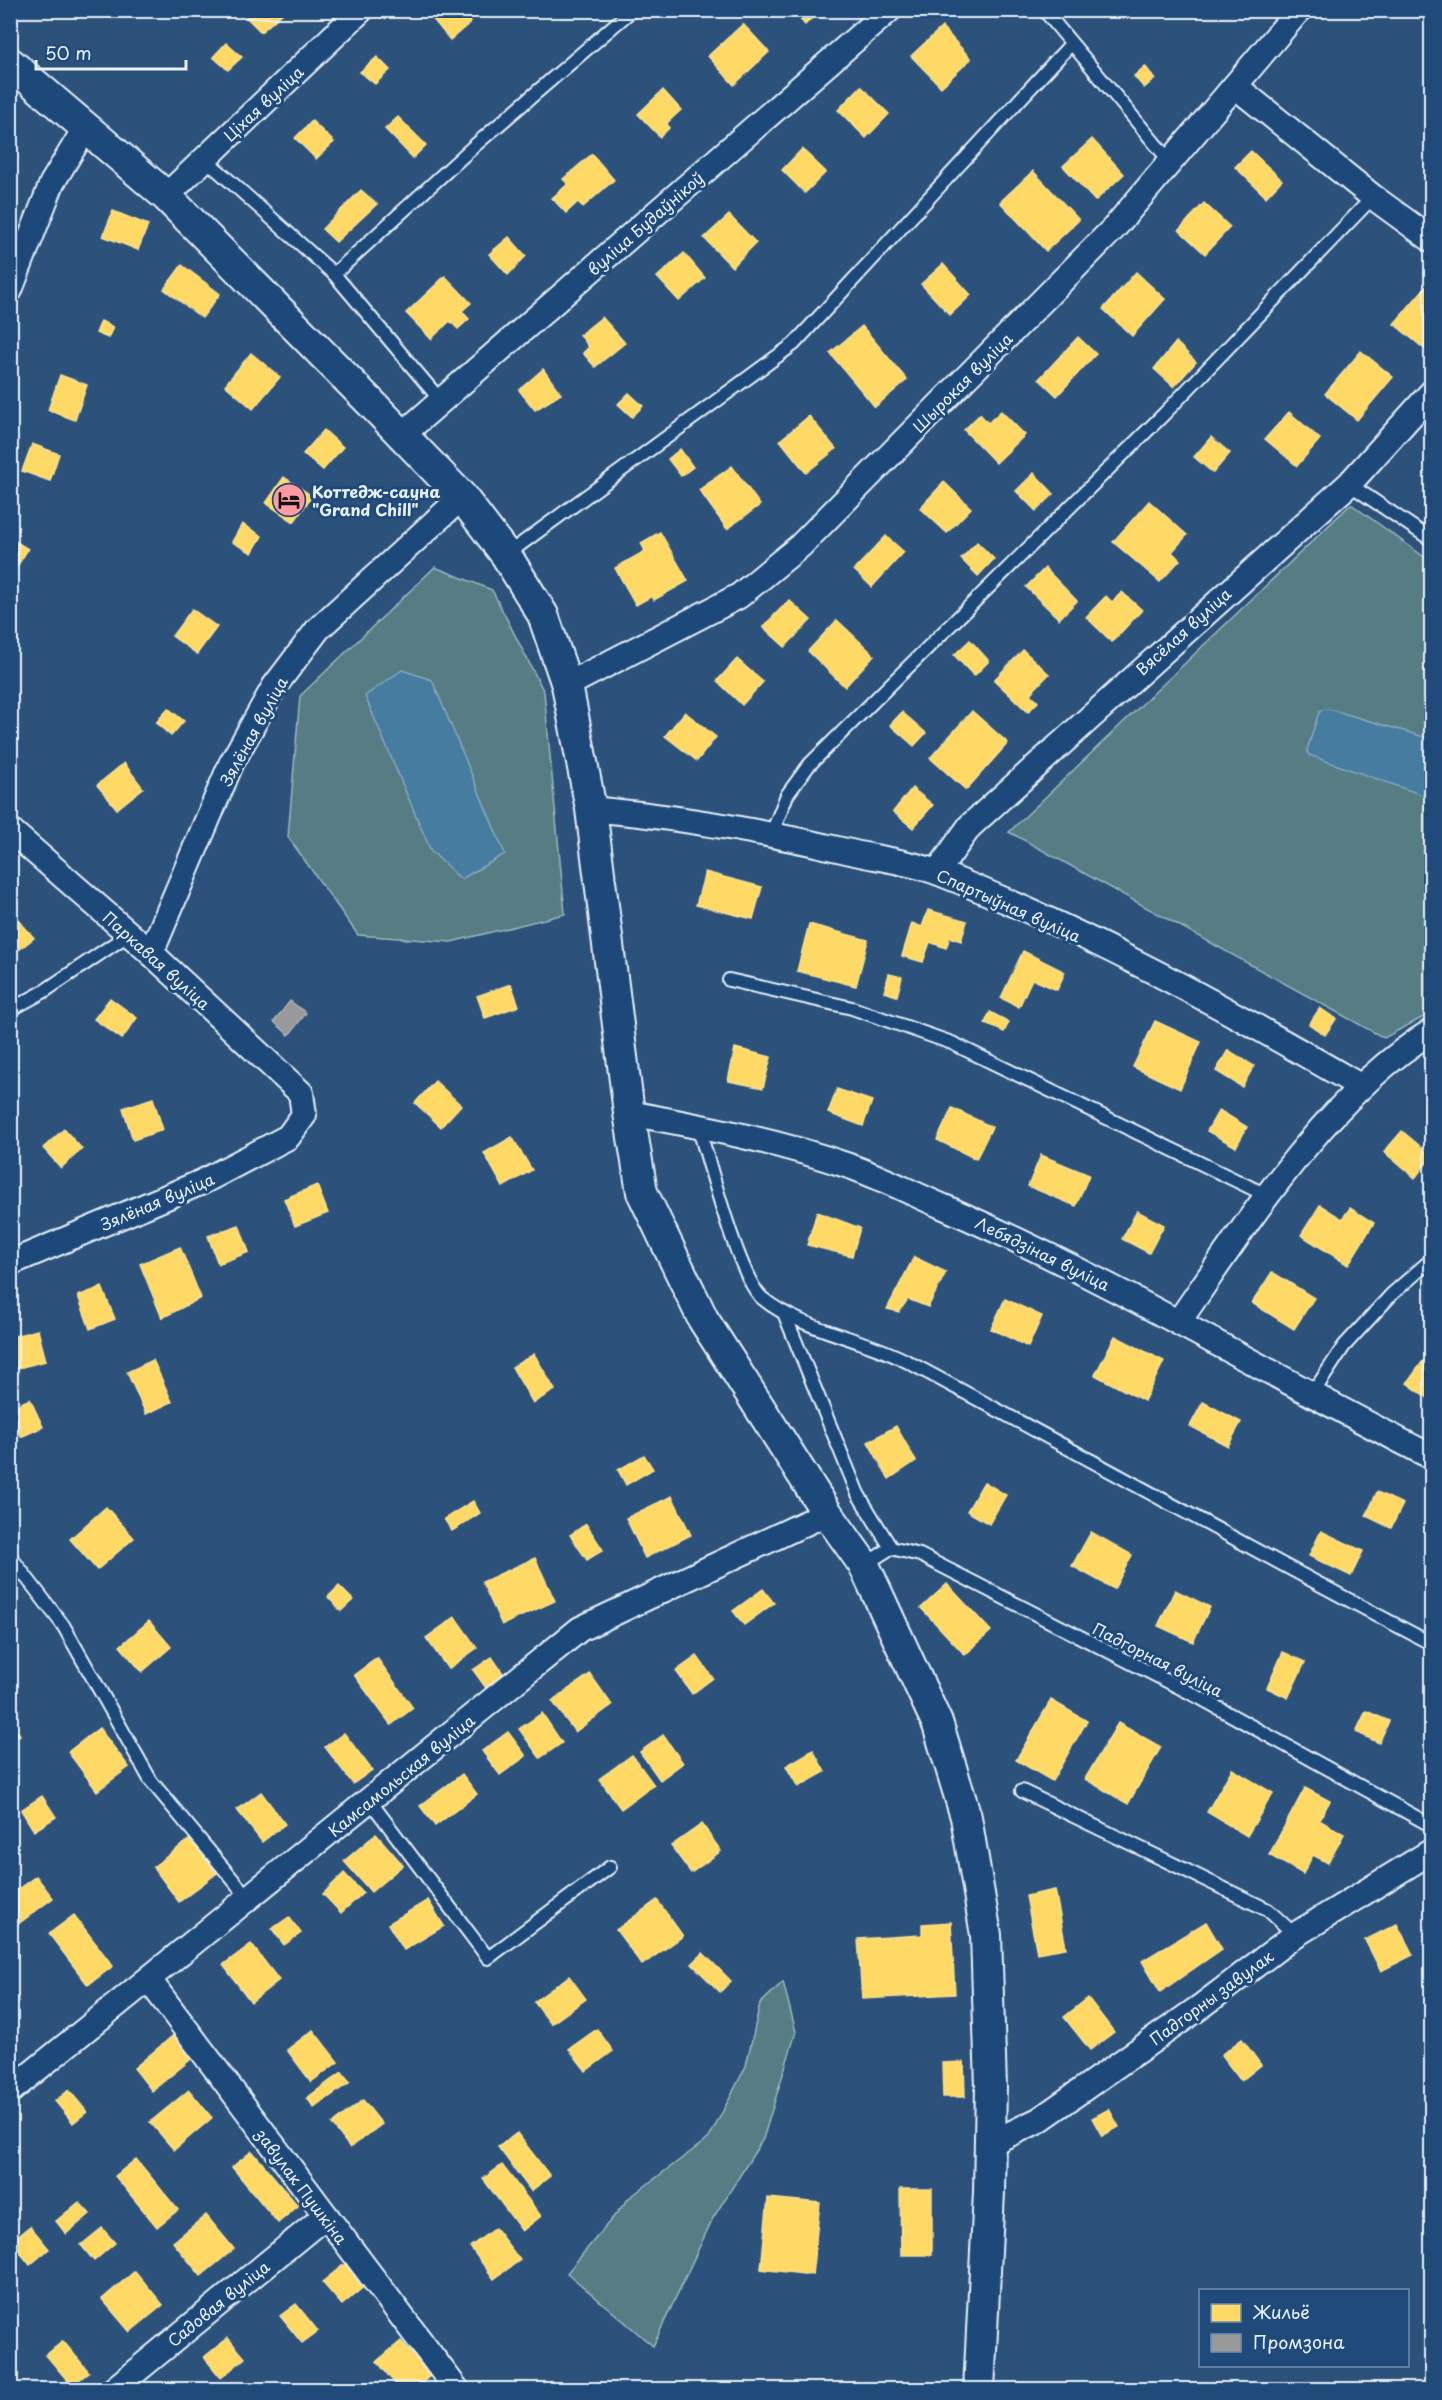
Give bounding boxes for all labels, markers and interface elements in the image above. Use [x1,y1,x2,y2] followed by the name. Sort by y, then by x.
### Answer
[36,33,186,71] scale bar
[45,39,92,66] text: 50 m
[218,59,308,146] street label: Ціхая вуліца
[581,166,709,280] street label: вуліца Будаўнікоў
[907,326,1018,437] street label: Шырокая вуліца
[312,479,440,521] place label: Коттедж-сауна "Grand Chill"
[271,482,307,518] hotel icon: Коттедж-сауна "Grand Chill"
[1130,582,1236,680] street label: Вясёлая вуліца
[213,672,293,790] street label: Зялёная вуліца
[933,862,1085,948] street label: Спартыўная вуліца
[98,905,216,1015] street label: Паркавая вуліца
[96,1166,218,1236] street label: Зялёная вуліца
[972,1210,1114,1296] street label: Лебядзіная вуліца
[1089,1616,1227,1702] street label: Падгорная вуліца
[322,1708,480,1842] street label: Камсамольская вуліца
[1144,1944,1278,2050] street label: Падгорны завулак
[250,2122,354,2249] street label: завулак Пушкіна
[162,2254,274,2352] street label: Садовая вуліца
[1199,2289,1409,2367] legend
[1252,2298,1310,2325] text: Жильё
[1253,2328,1345,2355] text: Промзона

